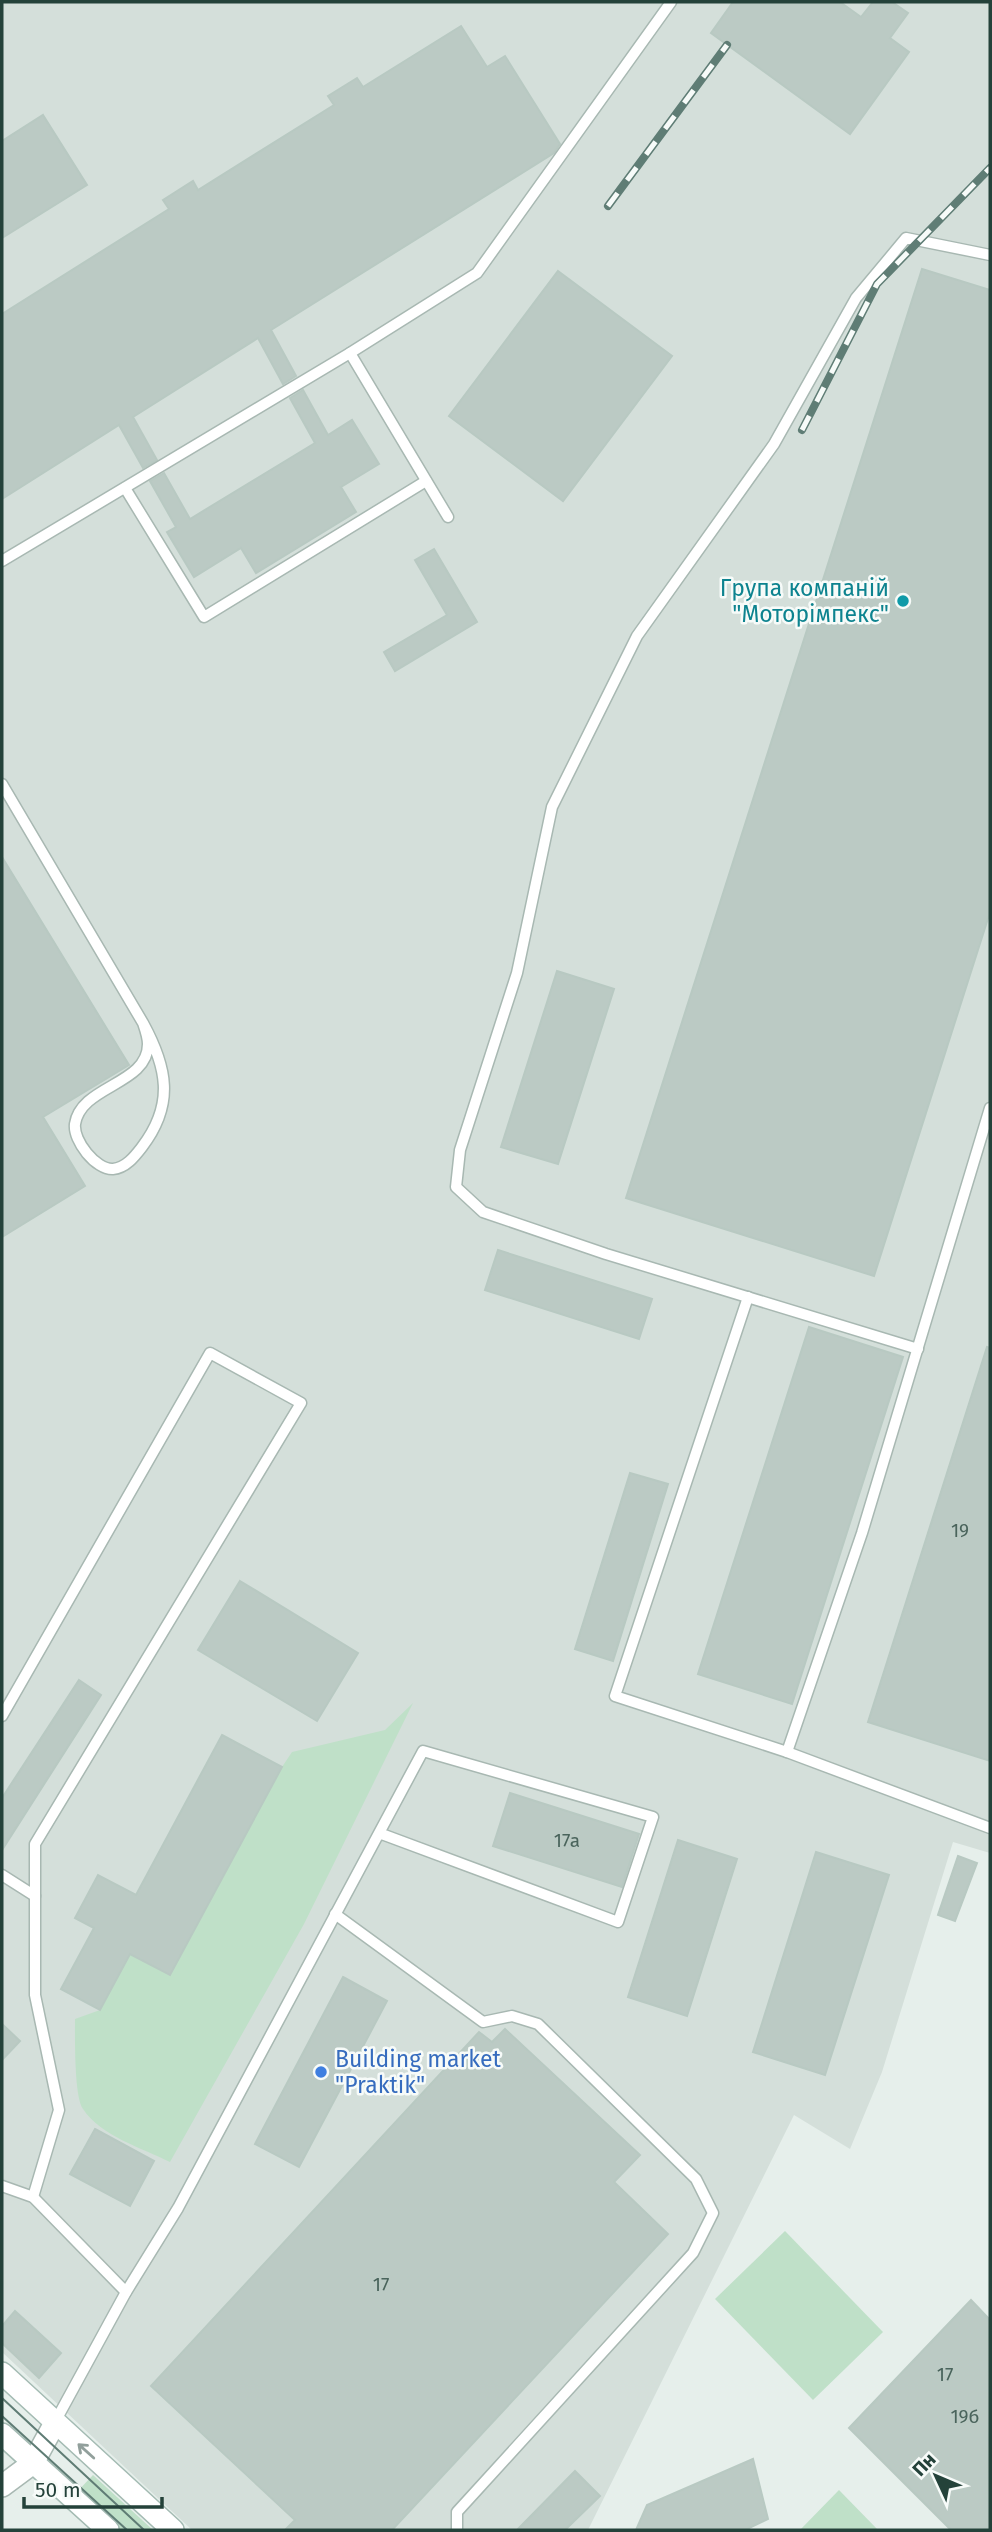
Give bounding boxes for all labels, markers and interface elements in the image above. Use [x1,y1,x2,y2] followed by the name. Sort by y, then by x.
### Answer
[720,574,889,628] place label: Група компаній "Моторімпекс"
[895,593,911,609] marker: Група компаній "Моторімпекс"
[951,1519,969,1542] house number: 19
[554,1829,580,1852] house number: 17а
[335,2045,501,2099] place label: Building market "Praktik"
[313,2064,329,2080] marker: Building market "Praktik"
[373,2273,389,2296] house number: 17
[937,2363,953,2386] house number: 17
[950,2405,980,2428] house number: 19б
[901,2441,971,2511] north arrow
[78,2443,95,2460] one-way arrow
[908,2448,941,2481] text: Пн
[24,2466,163,2510] scale bar
[35,2477,81,2503] text: 50 m

